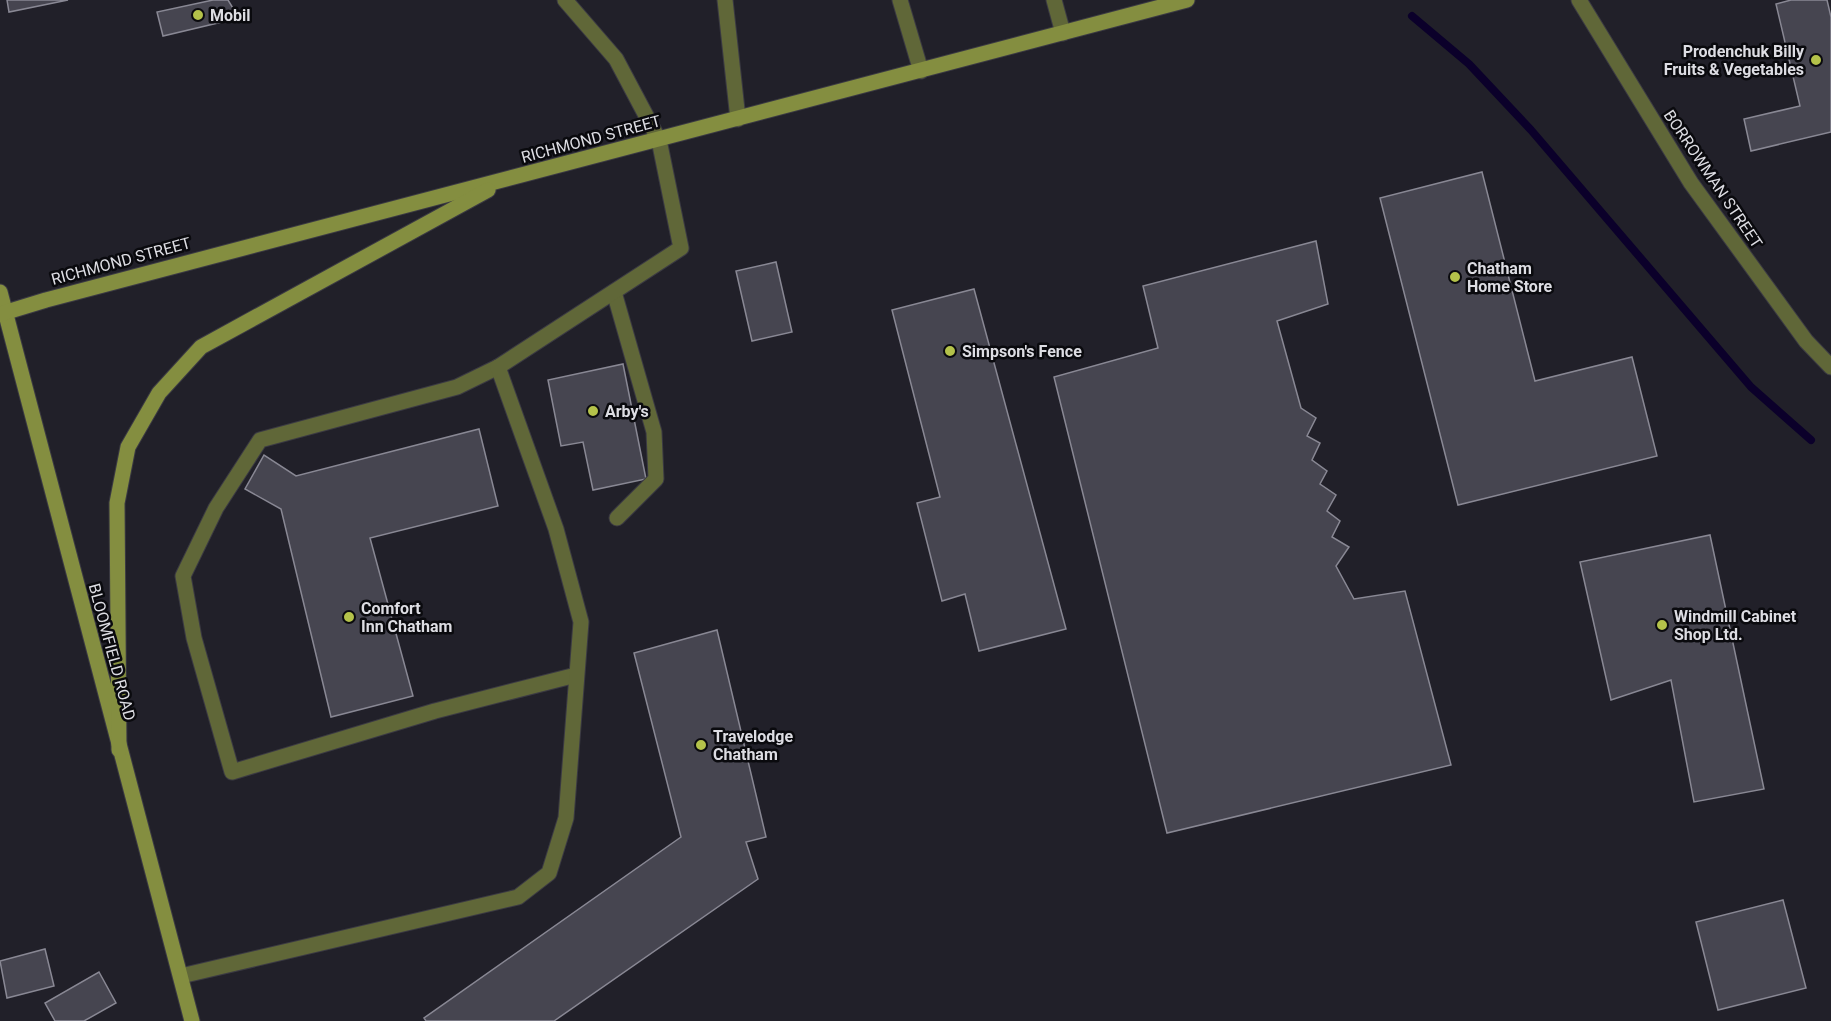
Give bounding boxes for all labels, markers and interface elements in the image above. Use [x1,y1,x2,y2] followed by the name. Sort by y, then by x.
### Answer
[210,6,251,25] place label: Mobil
[191,8,205,22] marker: Mobil
[1664,42,1805,79] place label: Prodenchuk Billy Fruits & Vegetables
[1809,53,1823,67] marker: Prodenchuk Billy Fruits & Vegetables
[1660,106,1767,252] street label: BORROWMAN STREET
[519,111,663,167] street label: RICHMOND STREET
[49,233,193,289] street label: RICHMOND STREET
[1467,259,1553,296] place label: Chatham Home Store
[1448,270,1462,284] marker: Chatham Home Store
[962,342,1082,361] place label: Simpson's Fence
[943,344,957,358] marker: Simpson's Fence
[605,402,649,421] place label: Arby's
[586,404,600,418] marker: Arby's
[85,581,139,723] street label: BLOOMFIELD ROAD
[361,599,452,636] place label: Comfort Inn Chatham
[1674,607,1797,644] place label: Windmill Cabinet Shop Ltd.
[342,610,356,624] marker: Comfort Inn Chatham
[1655,618,1669,632] marker: Windmill Cabinet Shop Ltd.
[713,727,793,764] place label: Travelodge Chatham
[694,738,708,752] marker: Travelodge Chatham

